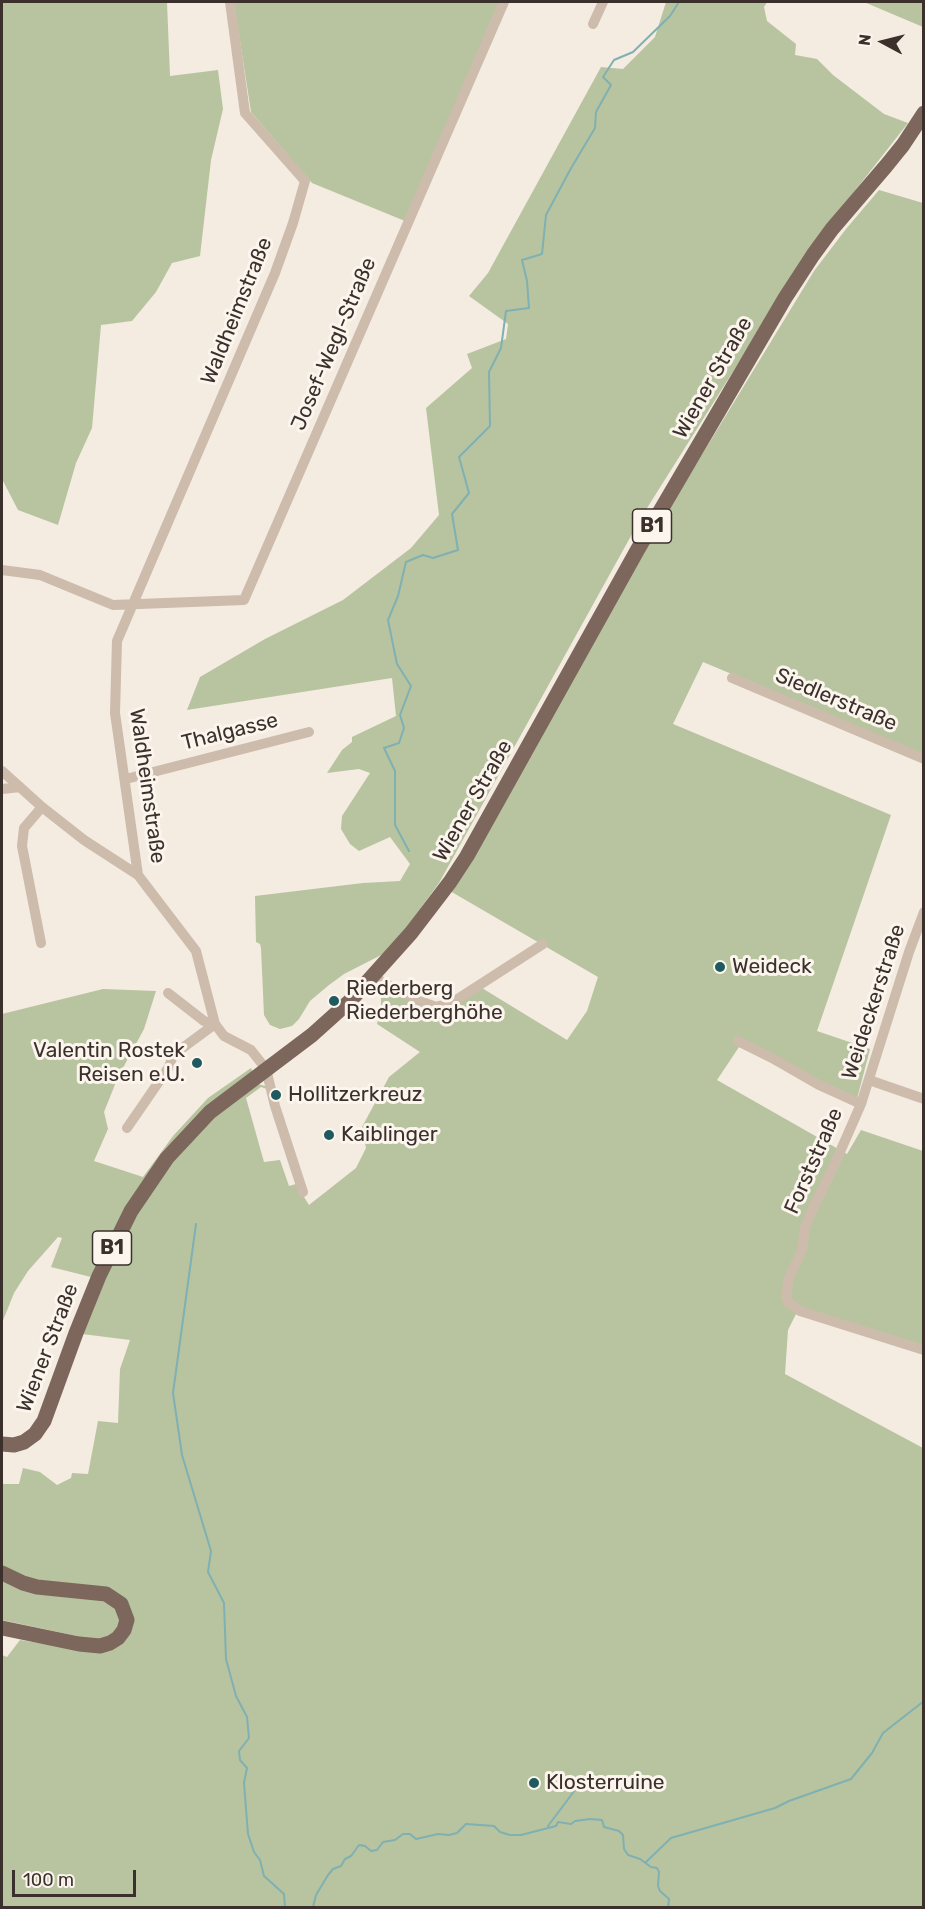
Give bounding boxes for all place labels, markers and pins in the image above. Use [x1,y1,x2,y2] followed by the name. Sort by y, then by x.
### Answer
[732,954,812,980] place label: Weideck
[713,960,727,974] marker: Weideck
[346,976,503,1026] place label: Riederberg Riederberghöhe
[327,994,341,1008] marker: Riederberg Riederberghöhe
[33,1038,185,1088] place label: Valentin Rostek Reisen e.U.
[190,1056,204,1070] marker: Valentin Rostek Reisen e.U.
[288,1082,423,1108] place label: Hollitzerkreuz
[269,1088,283,1102] marker: Hollitzerkreuz
[341,1122,438,1148] place label: Kaiblinger
[322,1128,336,1142] marker: Kaiblinger
[546,1770,665,1796] place label: Klosterruine
[527,1776,541,1790] marker: Klosterruine

